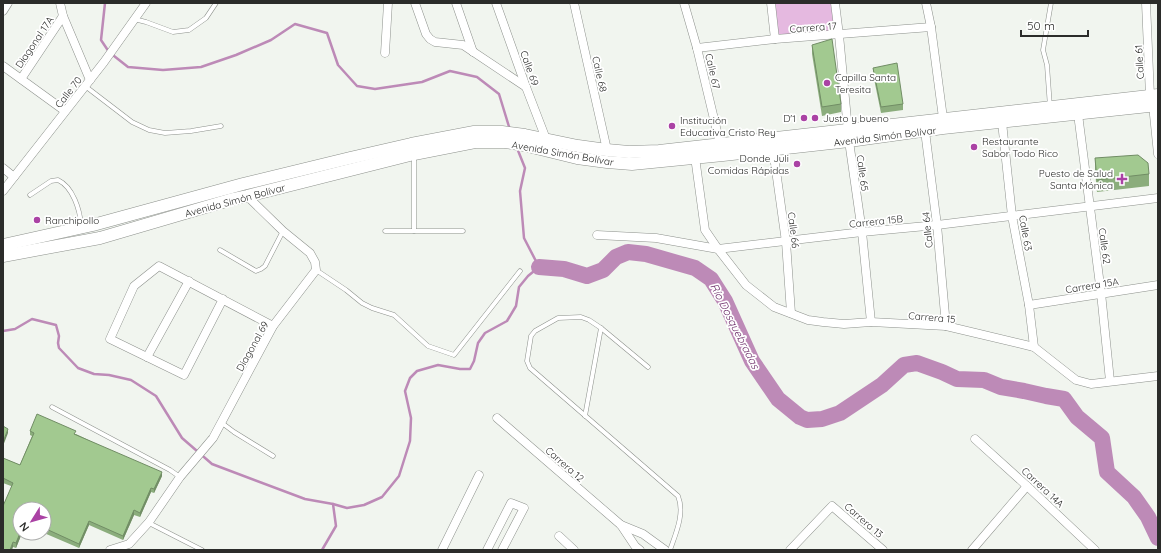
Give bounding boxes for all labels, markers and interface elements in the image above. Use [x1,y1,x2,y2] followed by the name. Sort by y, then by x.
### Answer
[1021,12,1088,38] scale bar
[12,13,57,71] street label: Diagonal 17A
[1027,18,1055,33] text: 50 m
[789,19,837,36] street label: Carrera 17
[1132,44,1147,80] street label: Calle 61
[517,49,542,88] street label: Calle 69
[702,52,723,90] street label: Calle 67
[589,55,610,93] street label: Calle 68
[835,71,896,96] place label: Capilla Santa Teresita
[52,74,85,111] street label: Calle 70
[822,78,832,88] marker: Capilla Santa Teresita
[783,112,796,125] place label: D'1
[823,112,889,125] place label: Justo y bueno
[799,113,809,123] marker: D'1
[810,113,820,123] marker: Justo y bueno
[680,114,776,139] place label: Institución Educativa Cristo Rey
[667,121,677,131] marker: Institución Educativa Cristo Rey
[833,124,937,149] street label: Avenida Simón Bolívar
[982,135,1058,160] place label: Restaurante Sabor Todo Rico
[511,138,615,169] street label: Avenida Simón Bolívar
[969,142,979,152] marker: Restaurante Sabor Todo Rico
[708,152,789,177] place label: Donde Juli Comidas Rápidas
[854,154,871,192] street label: Calle 65
[792,159,802,169] marker: Donde Juli Comidas Rápidas
[1039,167,1113,192] place label: Puesto de Salud Santa Mónica
[1116,173,1128,185] marker: Puesto de Salud Santa Mónica
[183,181,287,220] street label: Avenida Simón Bolívar
[785,211,802,249] street label: Calle 66
[919,211,936,249] street label: Calle 64
[849,212,904,231] street label: Carrera 15B
[45,214,99,227] place label: Ranchipollo
[1016,214,1035,252] street label: Calle 63
[32,215,42,225] marker: Ranchipollo
[1096,227,1114,265] street label: Calle 62
[1064,275,1120,296] street label: Carrera 15A
[707,281,763,372] water label: Río Dosquebradas
[908,309,956,326] street label: Carrera 15
[233,319,272,374] street label: Diagonal 69
[542,444,587,485] street label: Carrera 12
[1019,464,1067,511] street label: Carrera 14A
[842,500,886,541] street label: Carrera 13
[12,501,52,541] north arrow
[16,520,32,534] text: N

